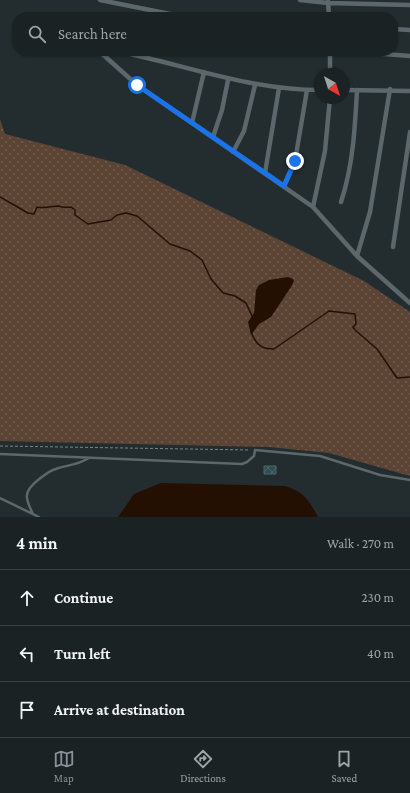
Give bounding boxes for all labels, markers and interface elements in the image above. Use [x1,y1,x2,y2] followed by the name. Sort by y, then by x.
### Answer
[12,12,398,56] search box
[26,23,48,45] icon: search
[58,26,127,42] text: Search here
[314,68,350,104] north arrow
[128,76,146,94] route start
[286,152,304,170] route end
[16,534,58,553] text: 4 min
[327,536,394,551] text: Walk · 270 m
[16,587,38,609] icon: ahead
[54,590,113,606] text: Continue
[361,590,394,605] text: 230 m
[16,643,38,665] icon: left
[54,646,110,662] text: Turn left
[367,646,394,661] text: 40 m
[16,699,38,721] icon: arrive
[54,702,185,718] text: Arrive at destination
[53,748,75,784] tab: Map
[180,748,226,784] tab: Directions
[331,748,357,784] tab: Saved

